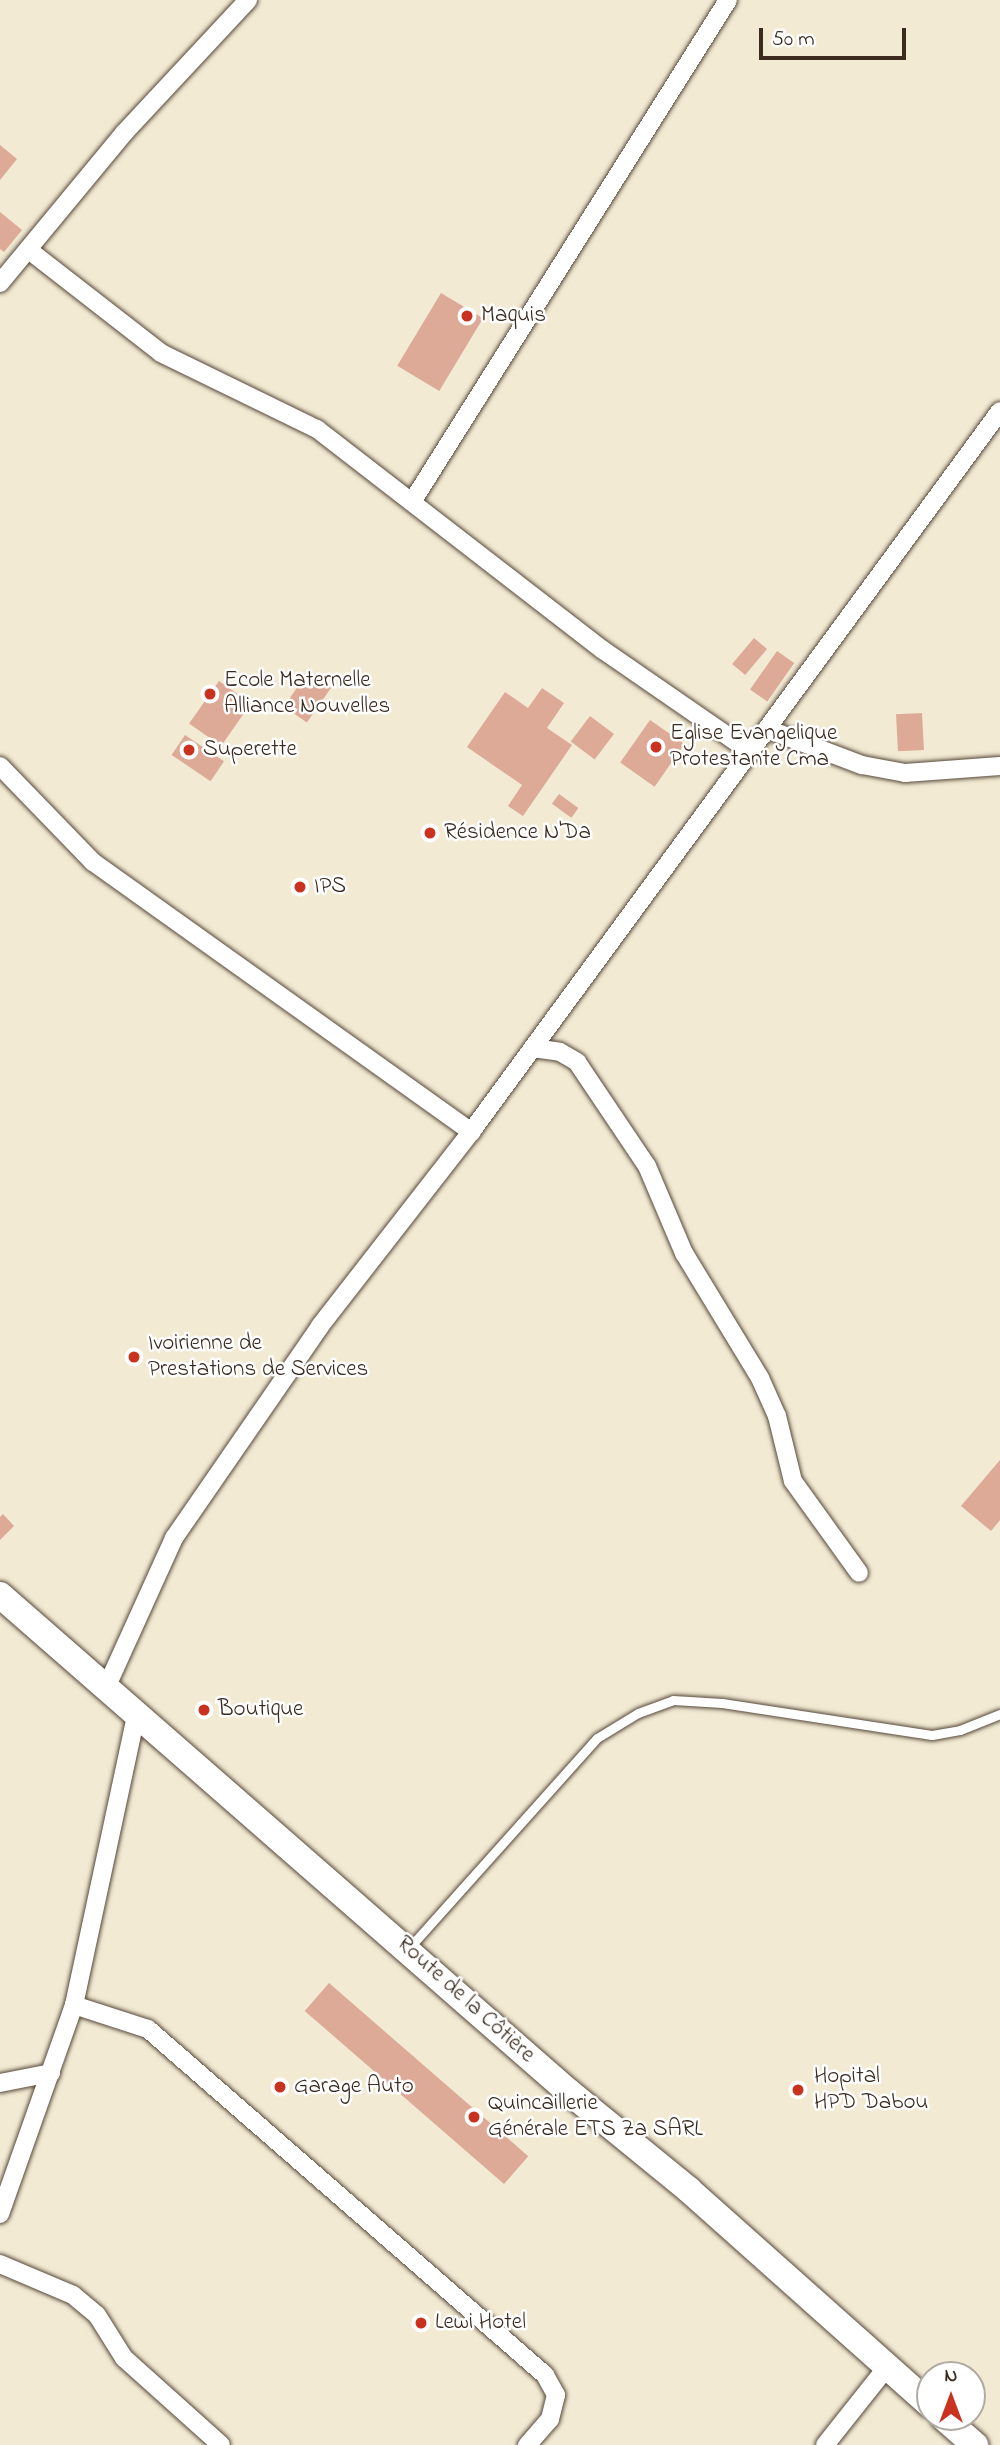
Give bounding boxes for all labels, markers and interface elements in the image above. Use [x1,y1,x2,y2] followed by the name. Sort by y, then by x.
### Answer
[762,14,909,58] scale bar
[772,25,815,55] text: 50 m
[481,302,546,330] place label: Maquis
[459,308,475,324] marker: Maquis
[224,667,390,721] place label: Ecole Maternelle Alliance Nouvelles
[202,686,218,702] marker: Ecole Maternelle Alliance Nouvelles
[670,720,837,774] place label: Eglise Evangelique Protestante Cma
[203,736,297,764] place label: Superette
[648,739,664,755] marker: Eglise Evangelique Protestante Cma
[181,742,197,758] marker: Superette
[444,819,591,847] place label: Résidence N'Da
[422,825,438,841] marker: Résidence N'Da
[314,873,346,901] place label: IPS
[292,879,308,895] marker: IPS
[148,1330,368,1384] place label: Ivoirienne de Prestations de Services
[126,1349,142,1365] marker: Ivoirienne de Prestations de Services
[218,1696,303,1724] place label: Boutique
[196,1702,212,1718] marker: Boutique
[390,1931,540,2069] street label: Route de la Côtière
[814,2063,928,2117] place label: Hopital HPD Dabou
[294,2073,414,2101] place label: Garage Auto
[272,2079,288,2095] marker: Garage Auto
[788,2080,808,2100] marker: Hopital HPD Dabou
[488,2090,703,2144] place label: Quincaillerie Générale ETS Za SARL
[466,2109,482,2125] marker: Quincaillerie Générale ETS Za SARL
[435,2309,526,2337] place label: Lewi Hotel
[413,2315,429,2331] marker: Lewi Hotel
[916,2361,986,2431] north arrow
[945,2363,957,2390] text: N

